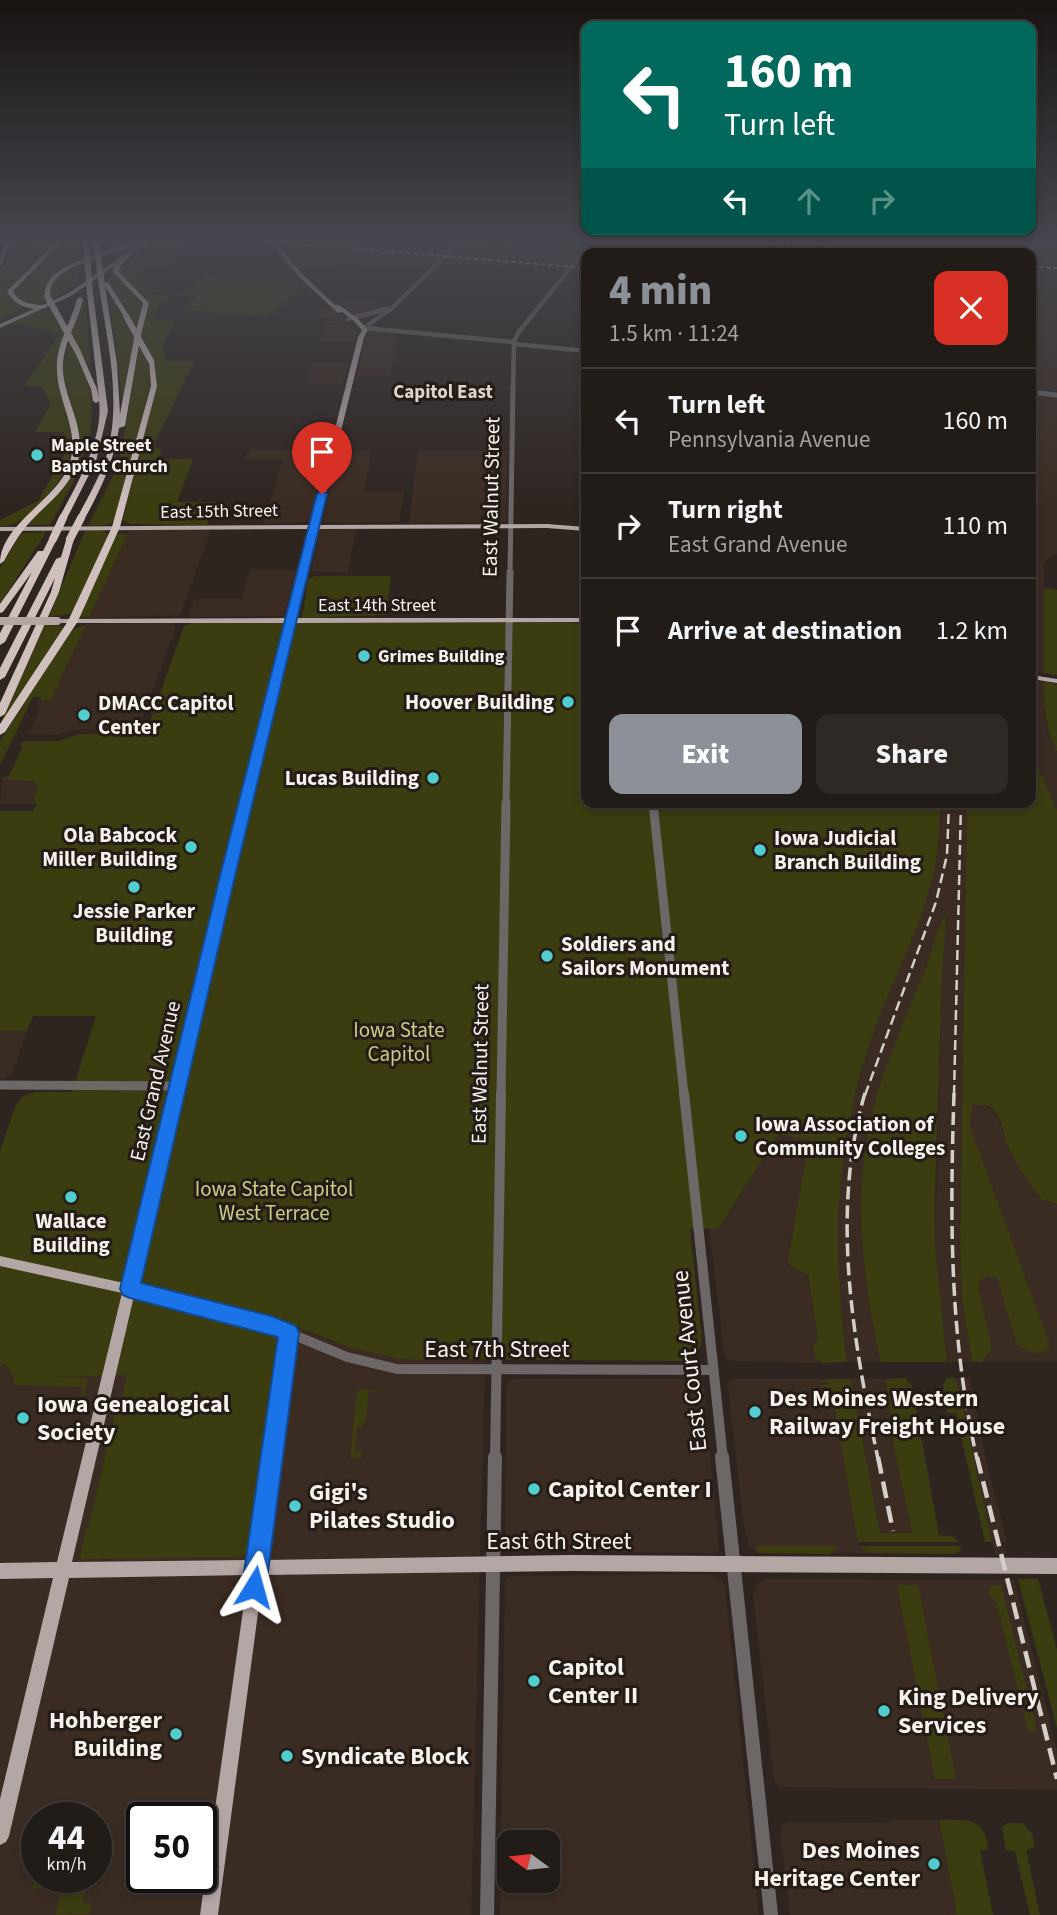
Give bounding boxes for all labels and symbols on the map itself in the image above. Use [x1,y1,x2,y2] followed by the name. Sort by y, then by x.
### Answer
[393,379,493,406] district label: Capitol East
[475,417,507,577] street label: East Walnut Street
[292,422,352,494] pin
[51,433,168,479] place label: Maple Street Baptist Church
[29,447,45,463] marker: Maple Street Baptist Church
[160,498,278,525] street label: East 15th Street
[318,593,436,618] street label: East 14th Street
[378,644,505,669] place label: Grimes Building
[356,648,372,664] marker: Grimes Building
[405,687,554,717] place label: Hoover Building
[98,688,233,742] place label: DMACC Capitol Center
[560,694,576,710] marker: Hoover Building
[76,707,92,723] marker: DMACC Capitol Center
[285,763,419,793] place label: Lucas Building
[425,770,441,786] marker: Lucas Building
[42,820,177,874] place label: Ola Babcock Miller Building
[774,823,921,877] place label: Iowa Judicial Branch Building
[183,839,199,855] marker: Ola Babcock Miller Building
[752,842,768,858] marker: Iowa Judicial Branch Building
[126,879,142,895] marker: Jessie Parker Building
[73,896,196,950] place label: Jessie Parker Building
[561,929,729,983] place label: Soldiers and Sailors Monument
[539,948,555,964] marker: Soldiers and Sailors Monument
[464,984,496,1144] street label: East Walnut Street
[122,998,188,1164] street label: East Grand Avenue
[353,1015,445,1069] park label: Iowa State Capitol
[755,1109,945,1163] place label: Iowa Association of Community Colleges
[733,1128,749,1144] marker: Iowa Association of Community Colleges
[195,1174,353,1228] park label: Iowa State Capitol West Terrace
[63,1189,79,1205] marker: Wallace Building
[32,1206,110,1260] place label: Wallace Building
[663,1269,716,1453] street label: East Court Avenue
[424,1332,570,1367] street label: East 7th Street
[769,1381,1005,1444] place label: Des Moines Western Railway Freight House
[37,1387,230,1450] place label: Iowa Genealogical Society
[747,1404,763,1420] marker: Des Moines Western Railway Freight House
[15,1410,31,1426] marker: Iowa Genealogical Society
[548,1472,712,1507] place label: Capitol Center I
[309,1475,455,1538] place label: Gigi's Pilates Studio
[526,1481,542,1497] marker: Capitol Center I
[287,1498,303,1514] marker: Gigi's Pilates Studio
[486,1524,632,1559] street label: East 6th Street
[217,1550,291,1624] position arrow
[548,1650,638,1713] place label: Capitol Center II
[526,1673,542,1689] marker: Capitol Center II
[898,1680,1039,1743] place label: King Delivery Services
[49,1703,162,1766] place label: Hohberger Building
[876,1703,892,1719] marker: King Delivery Services
[168,1726,184,1742] marker: Hohberger Building
[301,1739,470,1774] place label: Syndicate Block
[279,1748,295,1764] marker: Syndicate Block
[126,1802,217,1893] speed limit sign: 50
[497,1830,560,1894] north arrow
[753,1833,920,1896] place label: Des Moines Heritage Center
[926,1856,942,1872] marker: Des Moines Heritage Center

